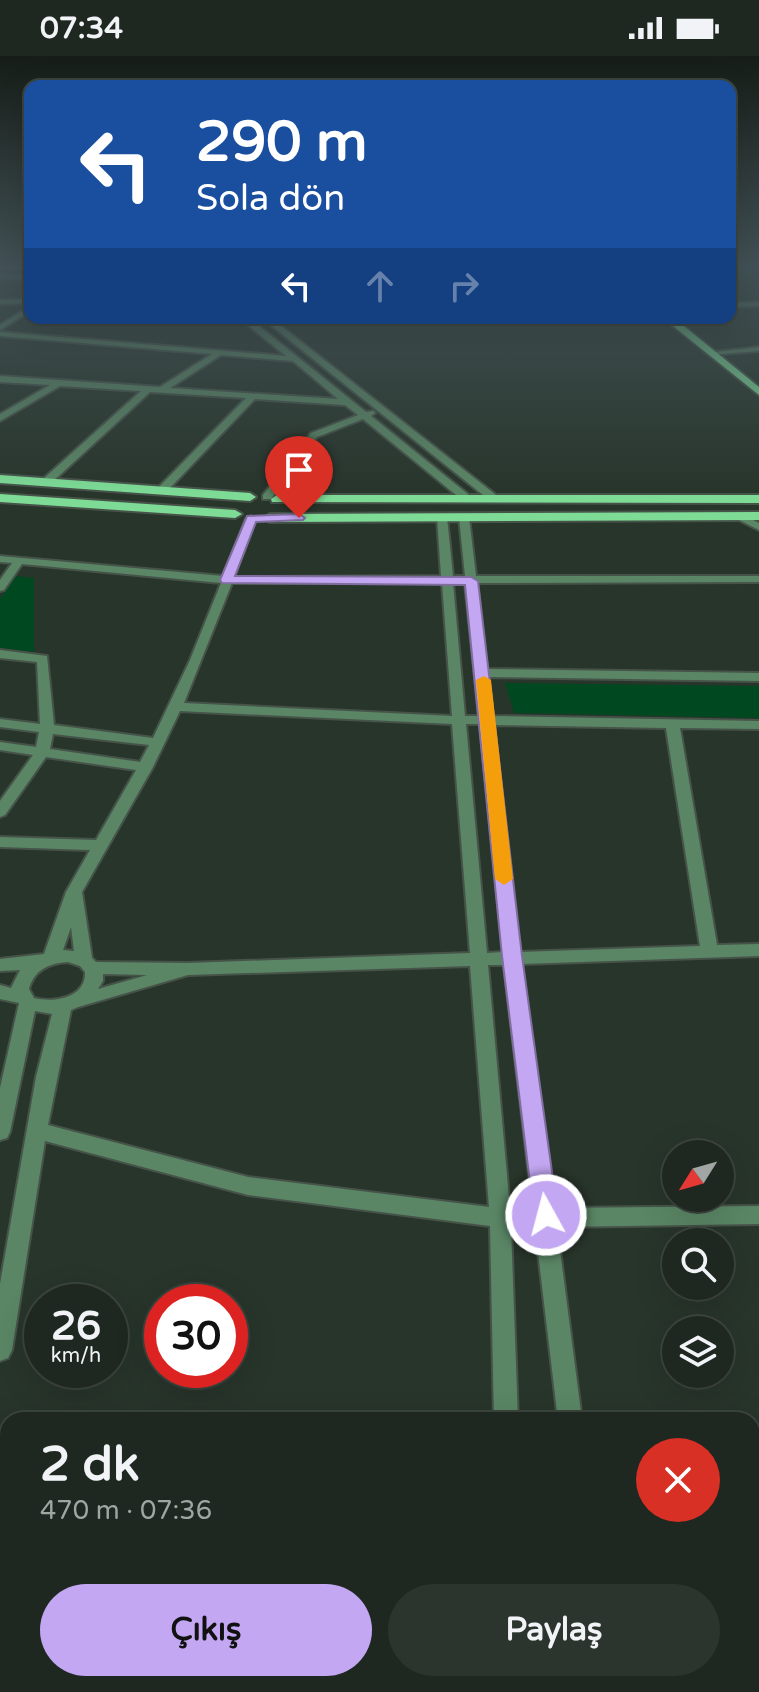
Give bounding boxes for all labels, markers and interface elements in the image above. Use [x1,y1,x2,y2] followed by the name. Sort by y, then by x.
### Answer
[40,10,123,47] text: 07:34
[196,109,367,176] text: 290 m
[64,112,168,216] icon: left
[196,177,345,220] text: Sola dön
[274,264,318,308] icon: left
[358,264,402,308] icon: ahead
[442,264,486,308] icon: right
[265,436,333,518] pin
[277,448,321,492] icon: arrive
[662,1140,734,1212] north arrow
[662,1140,734,1388] map controls
[504,1173,588,1257] position arrow
[662,1228,734,1300] button: search
[144,1284,248,1388] speed limit sign: 30
[51,1302,101,1350] text: 26
[662,1316,734,1388] button: layers
[51,1344,101,1368] text: km/h
[40,1436,139,1494] text: 2 dk
[636,1438,720,1522] button: close
[40,1495,212,1526] text: 470 m · 07:36
[40,1584,372,1676] button: Çıkış
[388,1584,720,1676] button: Paylaş

